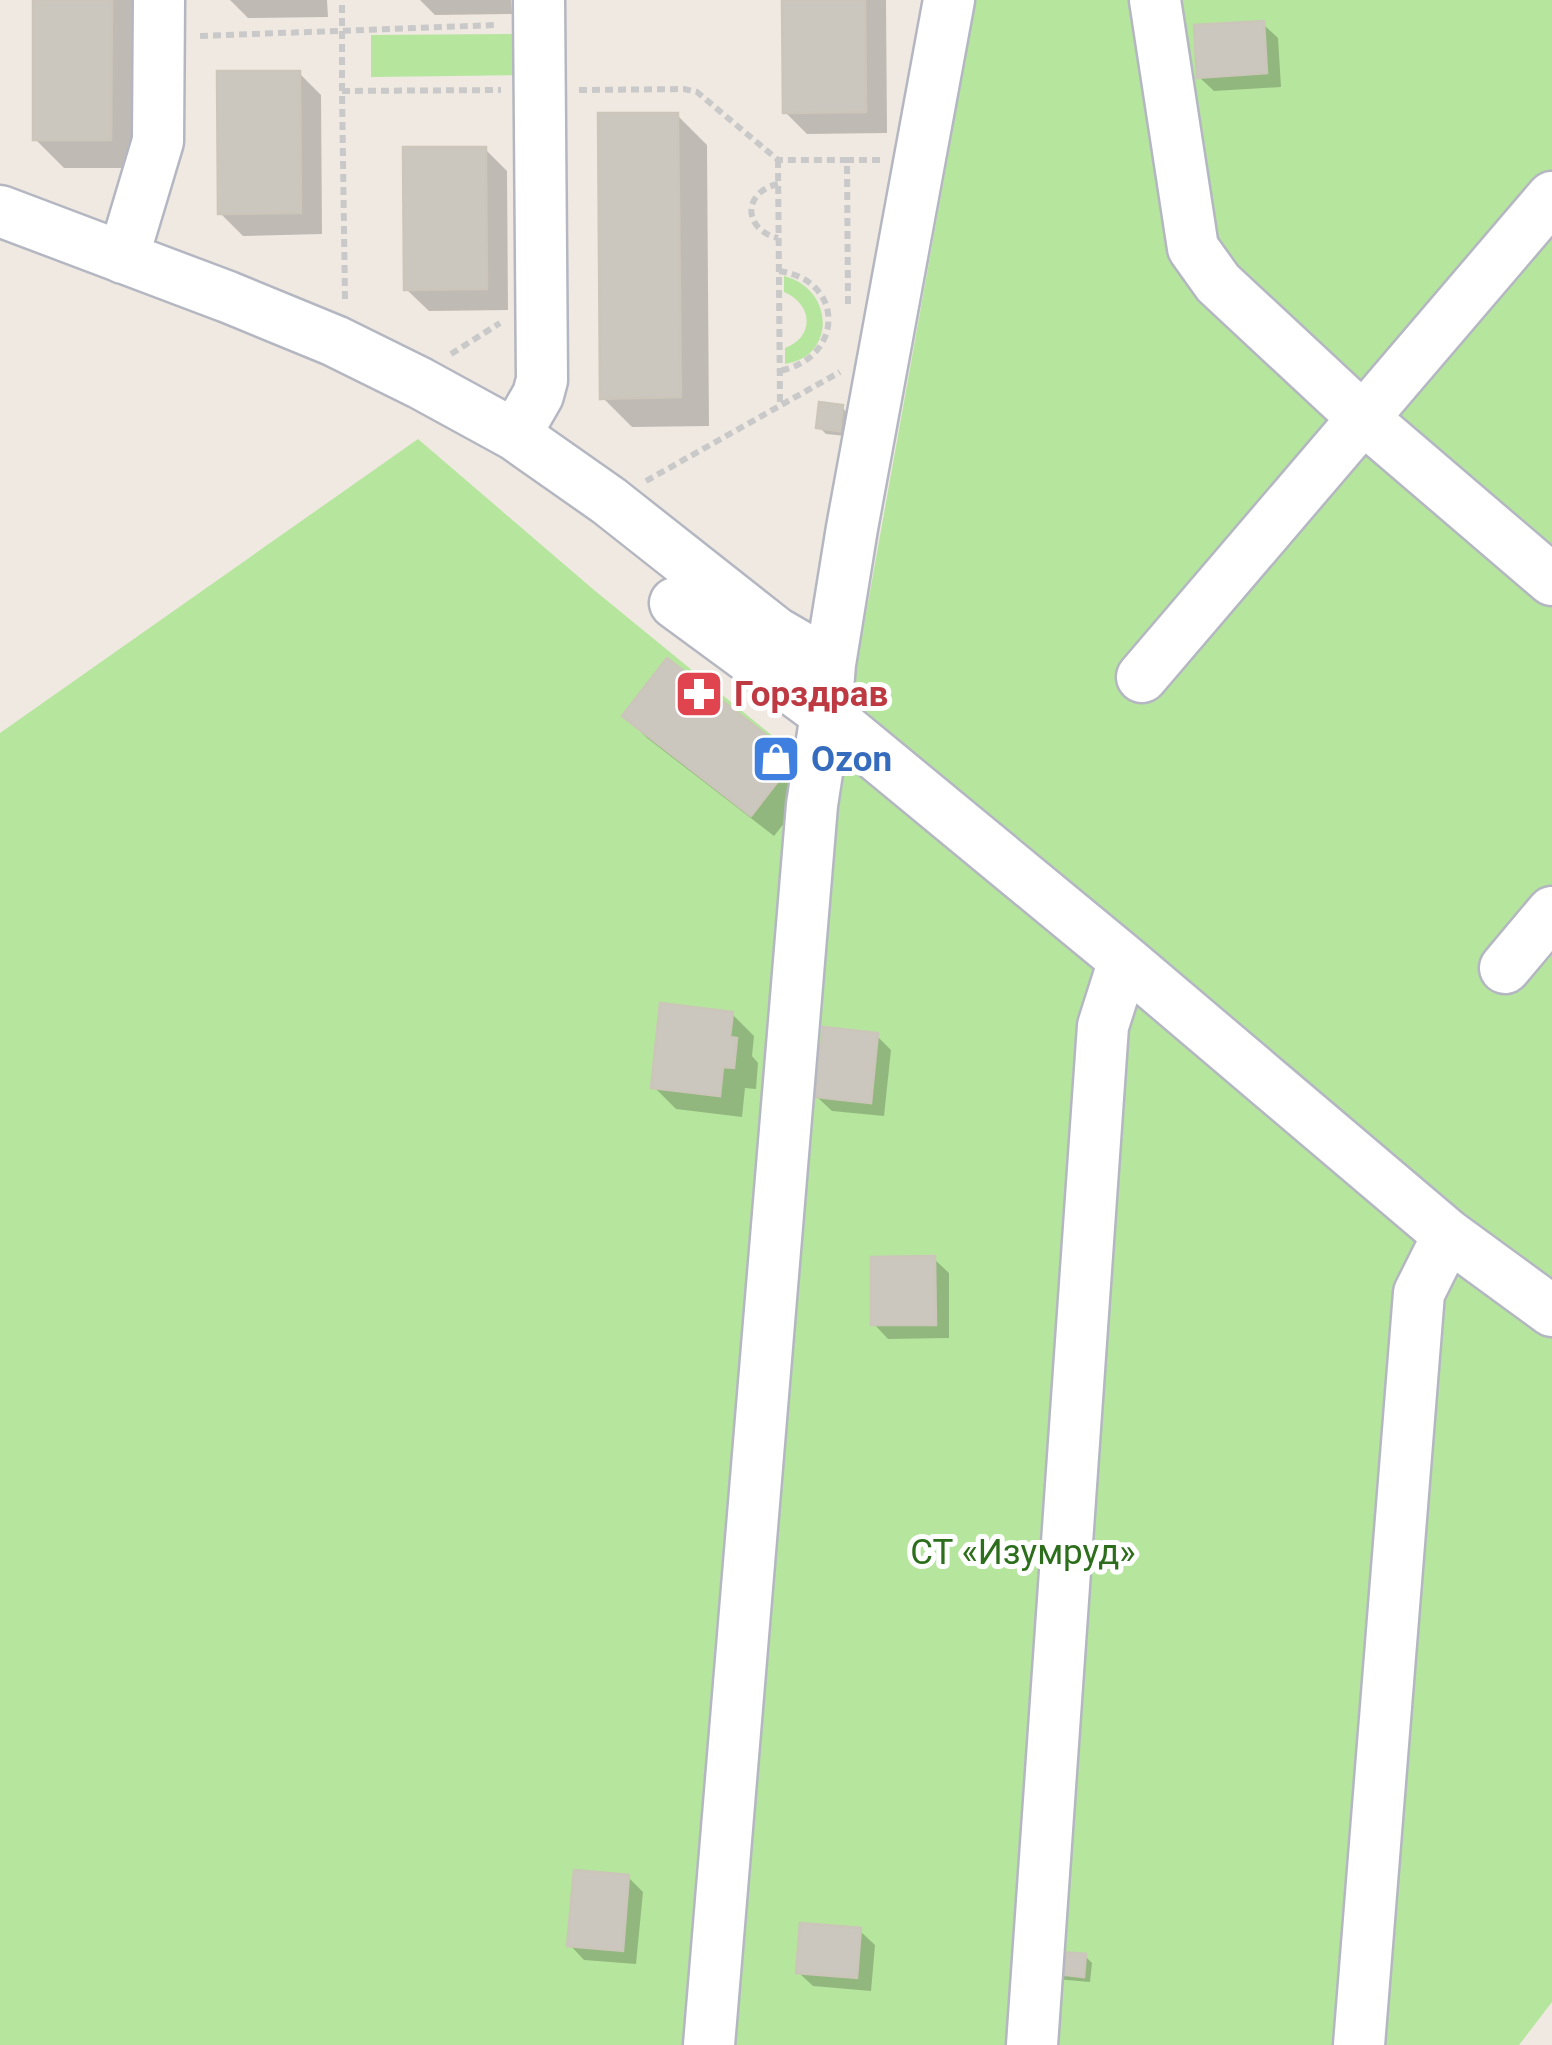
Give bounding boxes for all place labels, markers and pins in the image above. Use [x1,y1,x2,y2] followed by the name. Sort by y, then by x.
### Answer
[673,668,725,720] pharmacy icon: Горздрав
[734,674,888,715] place label: Горздрав
[750,733,802,785] shop icon: Ozon
[811,739,892,780] place label: Ozon

